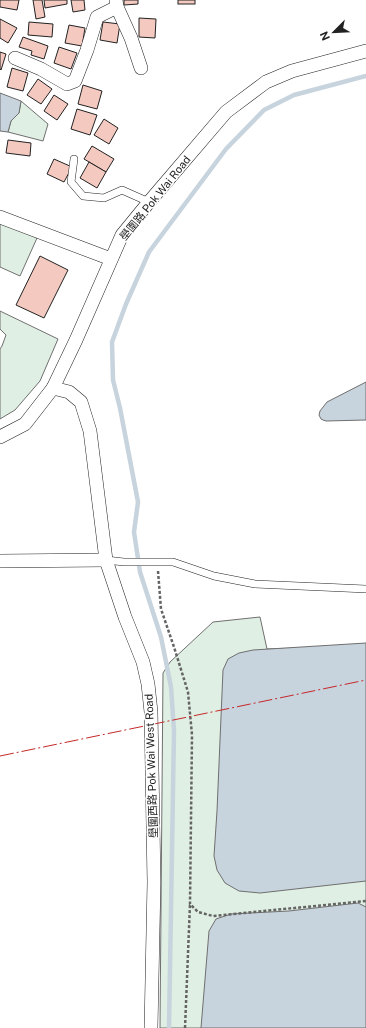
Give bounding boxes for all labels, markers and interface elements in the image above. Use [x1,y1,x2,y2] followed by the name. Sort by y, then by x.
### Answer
[314,12,354,52] north arrow
[318,30,332,42] text: N
[117,153,193,243] street label: 壆圍路 Pok Wai Road
[142,694,160,838] street label: 壆圍西路 Pok Wai West Road

